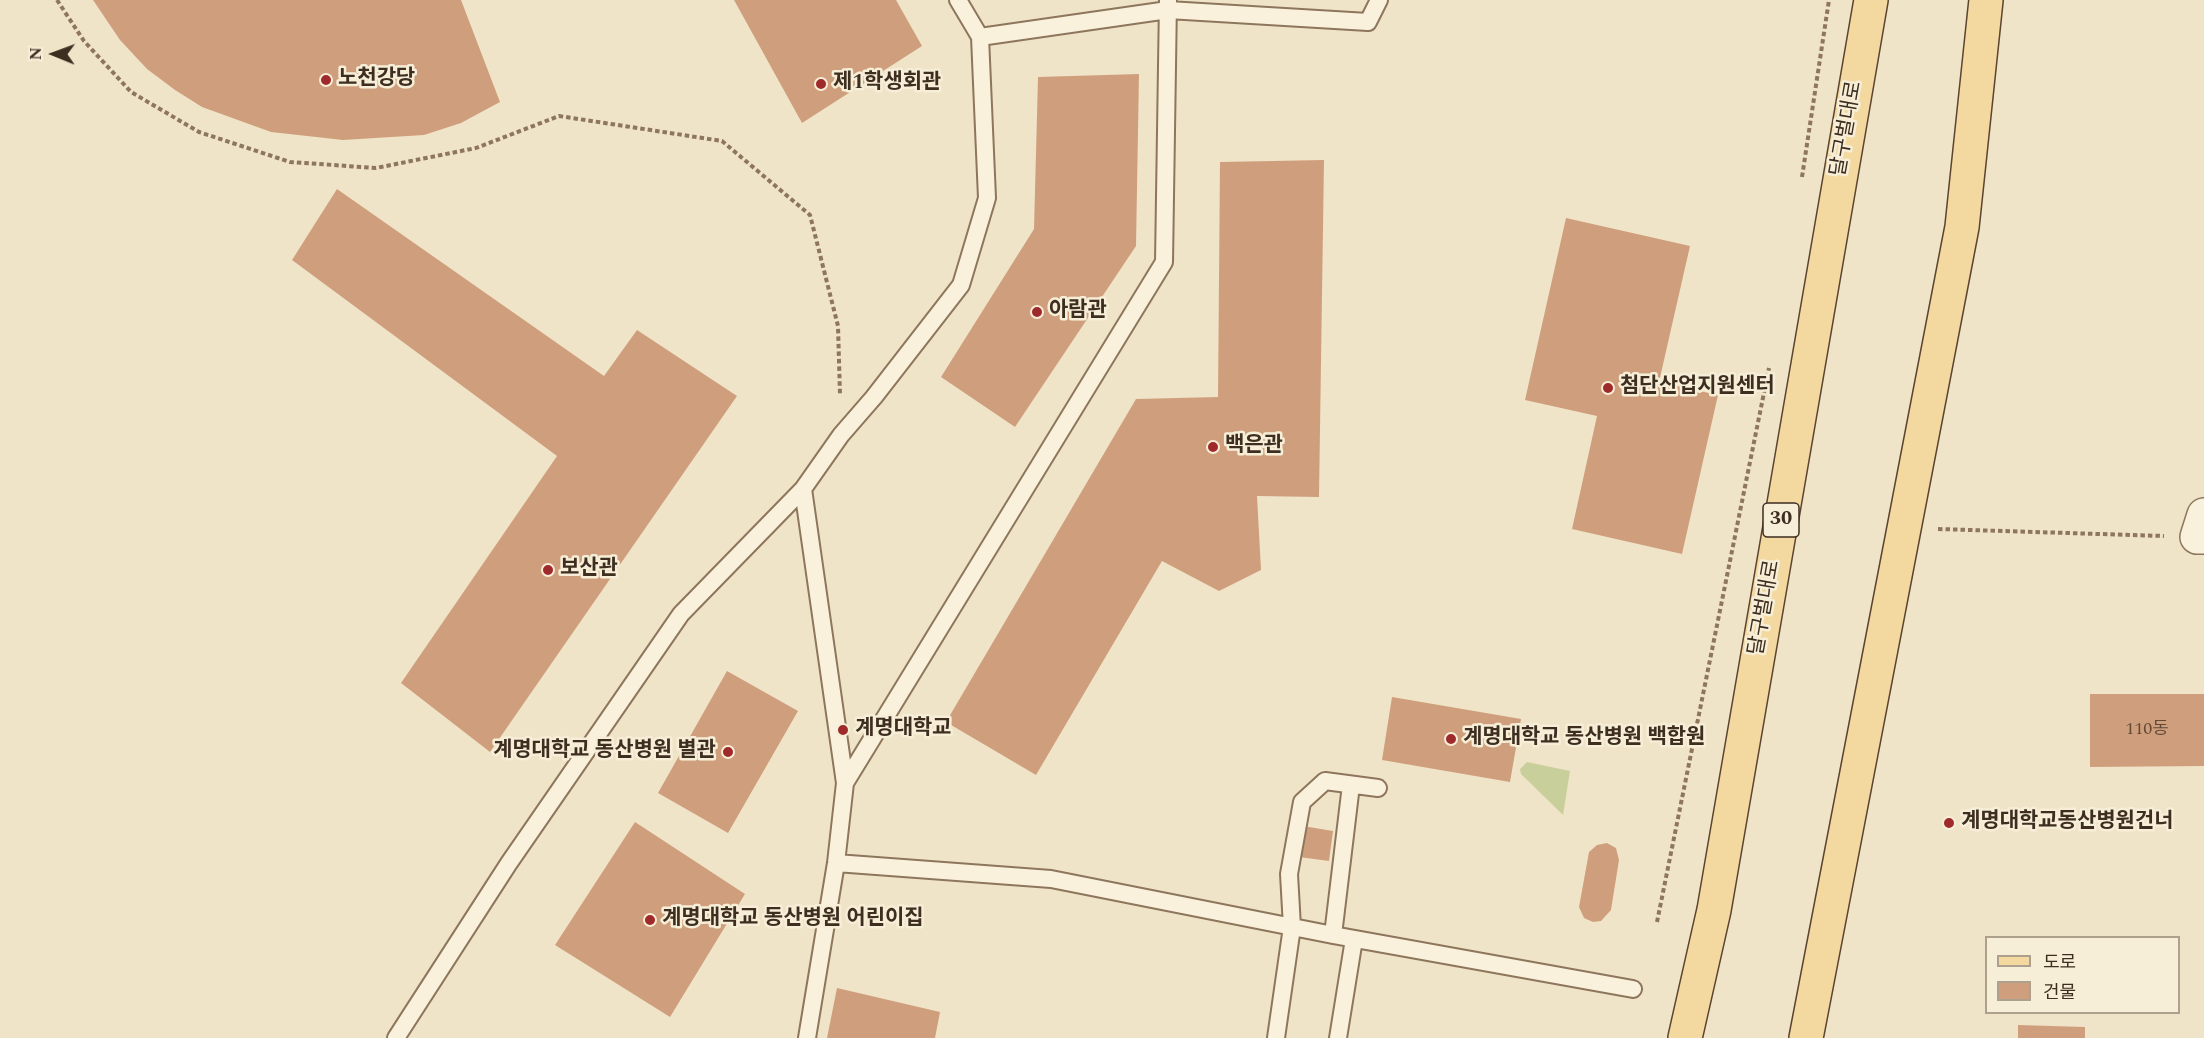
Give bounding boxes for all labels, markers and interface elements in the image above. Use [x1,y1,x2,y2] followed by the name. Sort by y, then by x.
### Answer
[24,24,84,84] north arrow
[24,47,48,60] text: N
[338,67,415,93] place label: 노천강당
[833,71,941,97] place label: 제1학생회관
[319,73,333,87] marker: 노천강당
[814,77,828,91] marker: 제1학생회관
[1827,79,1869,179] street label: 달구벌대로
[1049,299,1107,325] place label: 아람관
[1030,305,1044,319] marker: 아람관
[1620,375,1775,401] place label: 첨단산업지원센터
[1601,381,1615,395] marker: 첨단산업지원센터
[1225,434,1283,460] place label: 백은관
[1206,440,1220,454] marker: 백은관
[1763,503,1799,537] road number: 30
[560,557,618,583] place label: 보산관
[1745,558,1787,658] street label: 달구벌대로
[541,563,555,577] marker: 보산관
[855,717,952,743] place label: 계명대학교
[2125,719,2169,741] house number: 110동
[836,723,850,737] marker: 계명대학교
[1463,726,1705,752] place label: 계명대학교 동산병원 백합원
[1444,732,1458,746] marker: 계명대학교 동산병원 백합원
[493,739,716,765] place label: 계명대학교 동산병원 별관
[721,745,735,759] marker: 계명대학교 동산병원 별관
[1961,810,2174,836] place label: 계명대학교동산병원건너
[1942,816,1956,830] marker: 계명대학교동산병원건너
[662,907,924,933] place label: 계명대학교 동산병원 어린이집
[643,913,657,927] marker: 계명대학교 동산병원 어린이집
[1985,936,2180,1014] legend
[2043,949,2076,976] text: 도로
[2043,979,2076,1006] text: 건물

